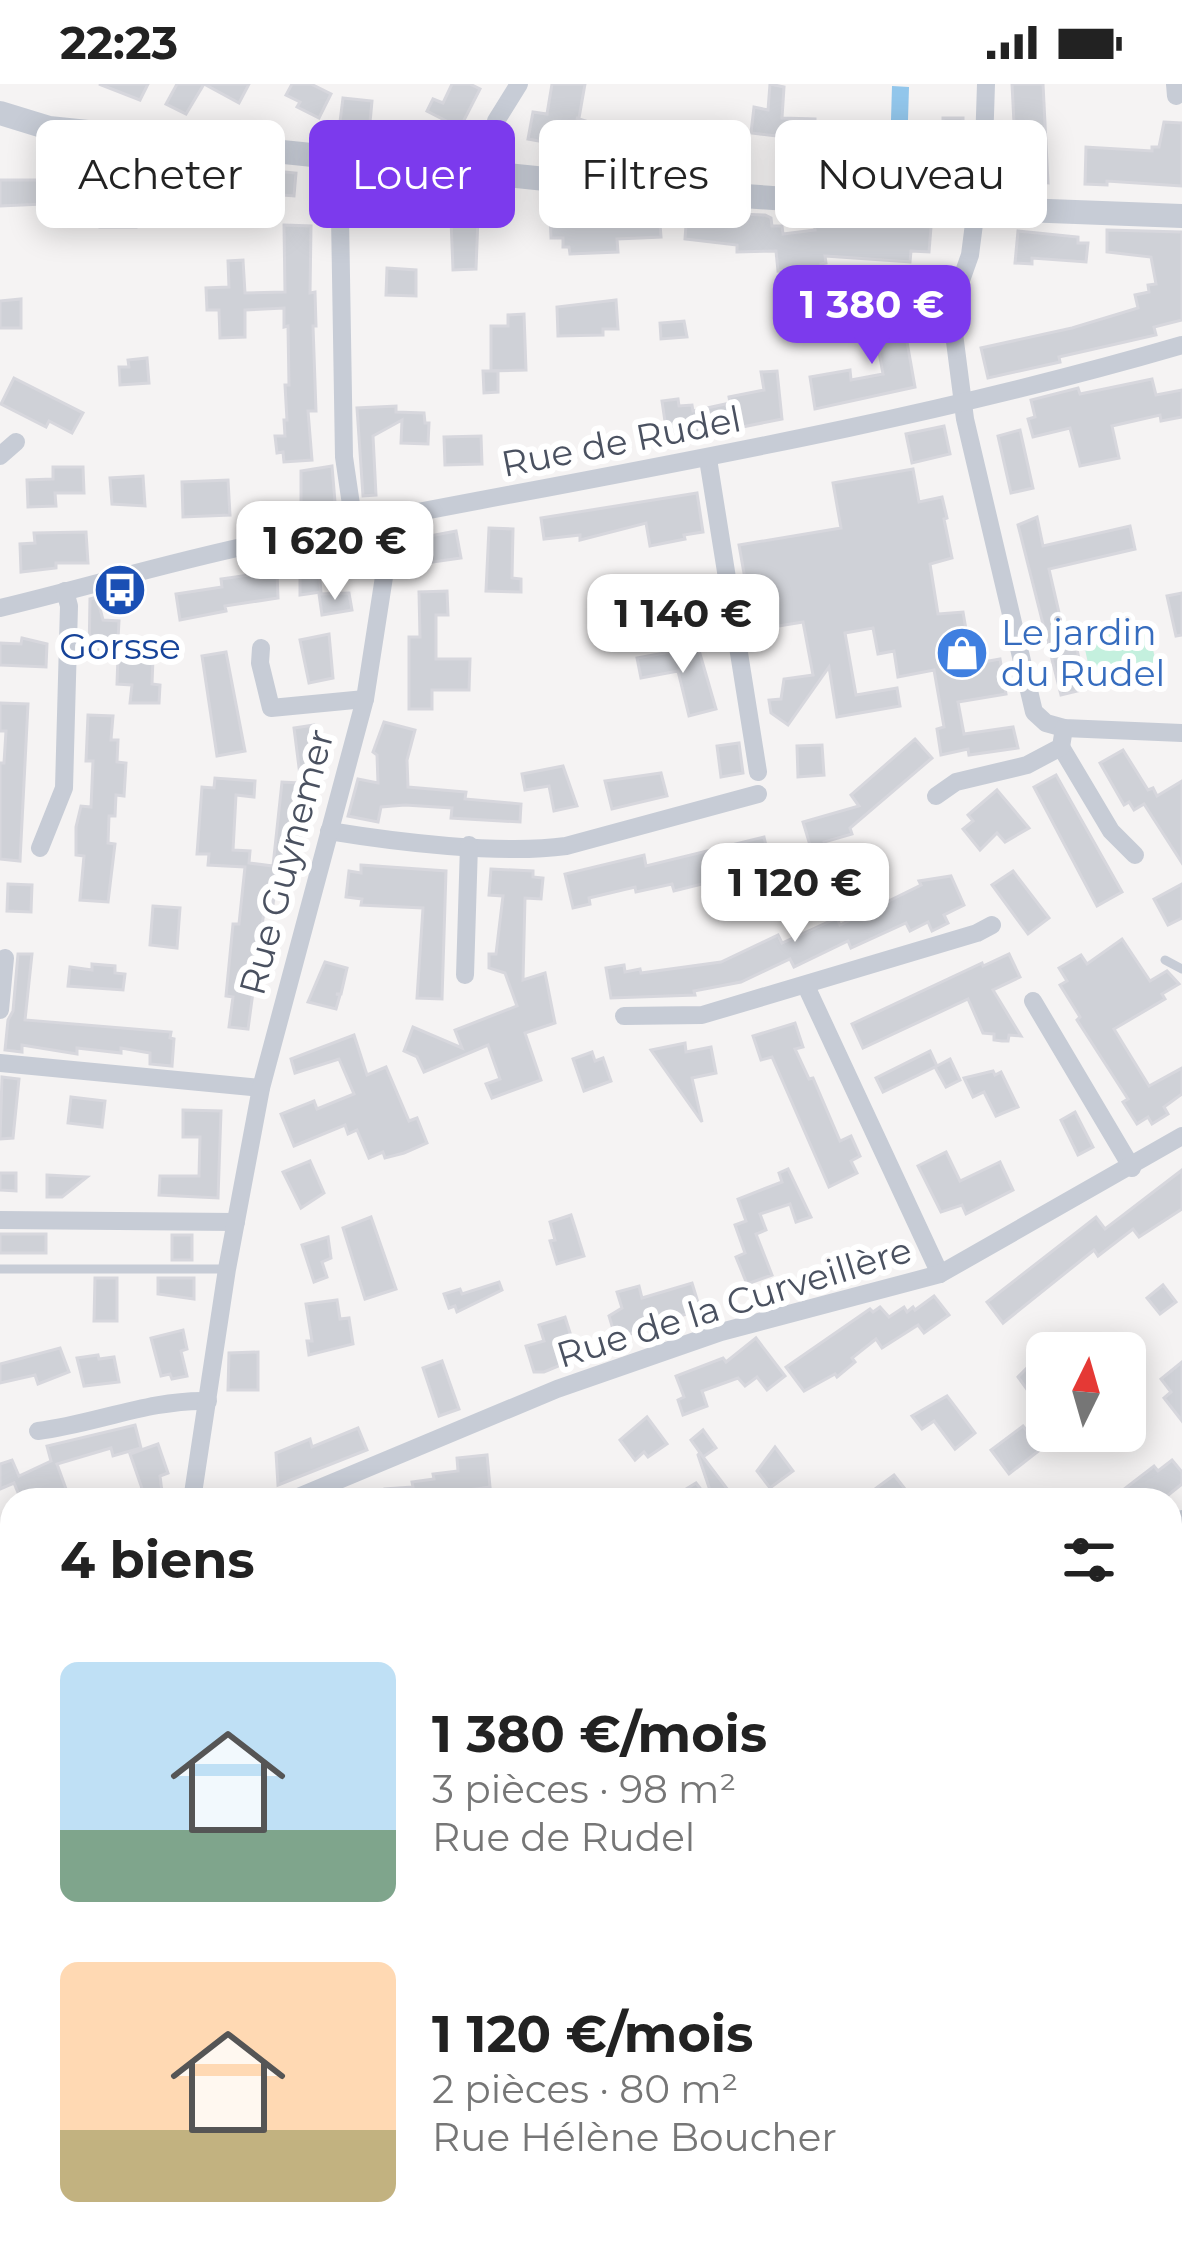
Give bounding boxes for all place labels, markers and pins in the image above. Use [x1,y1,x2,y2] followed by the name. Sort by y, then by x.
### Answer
[761,265,983,367] pin: 1 380 €
[224,501,446,603] pin: 1 620 €
[92,562,148,618] bus stop icon: Gorsse
[572,574,794,676] pin: 1 140 €
[1001,610,1165,695] place label: Le jardin du Rudel
[59,624,181,668] place label: Gorsse
[934,625,990,681] shop icon: Le jardin du Rudel
[684,843,906,945] pin: 1 120 €

